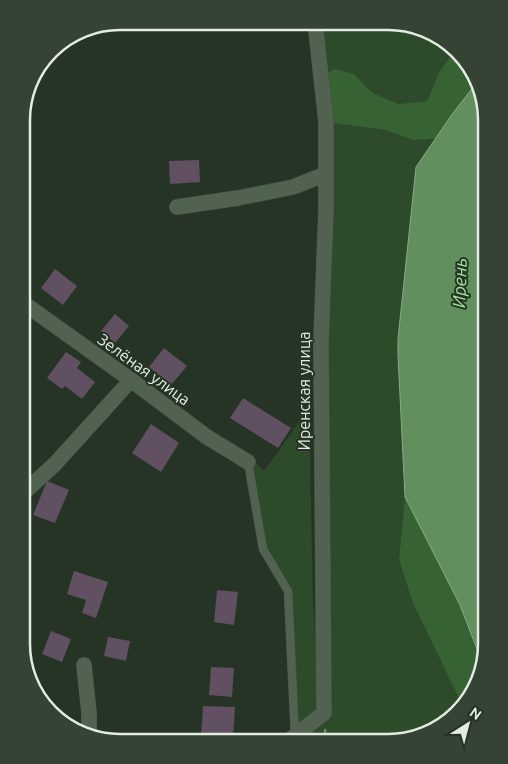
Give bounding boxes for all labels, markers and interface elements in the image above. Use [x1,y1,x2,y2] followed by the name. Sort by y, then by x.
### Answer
[448,257,470,308] water label: Ирень
[94,329,194,409] street label: Зелёная улица
[295,332,313,450] street label: Иренская улица
[443,699,493,749] north arrow
[467,704,485,723] text: N

